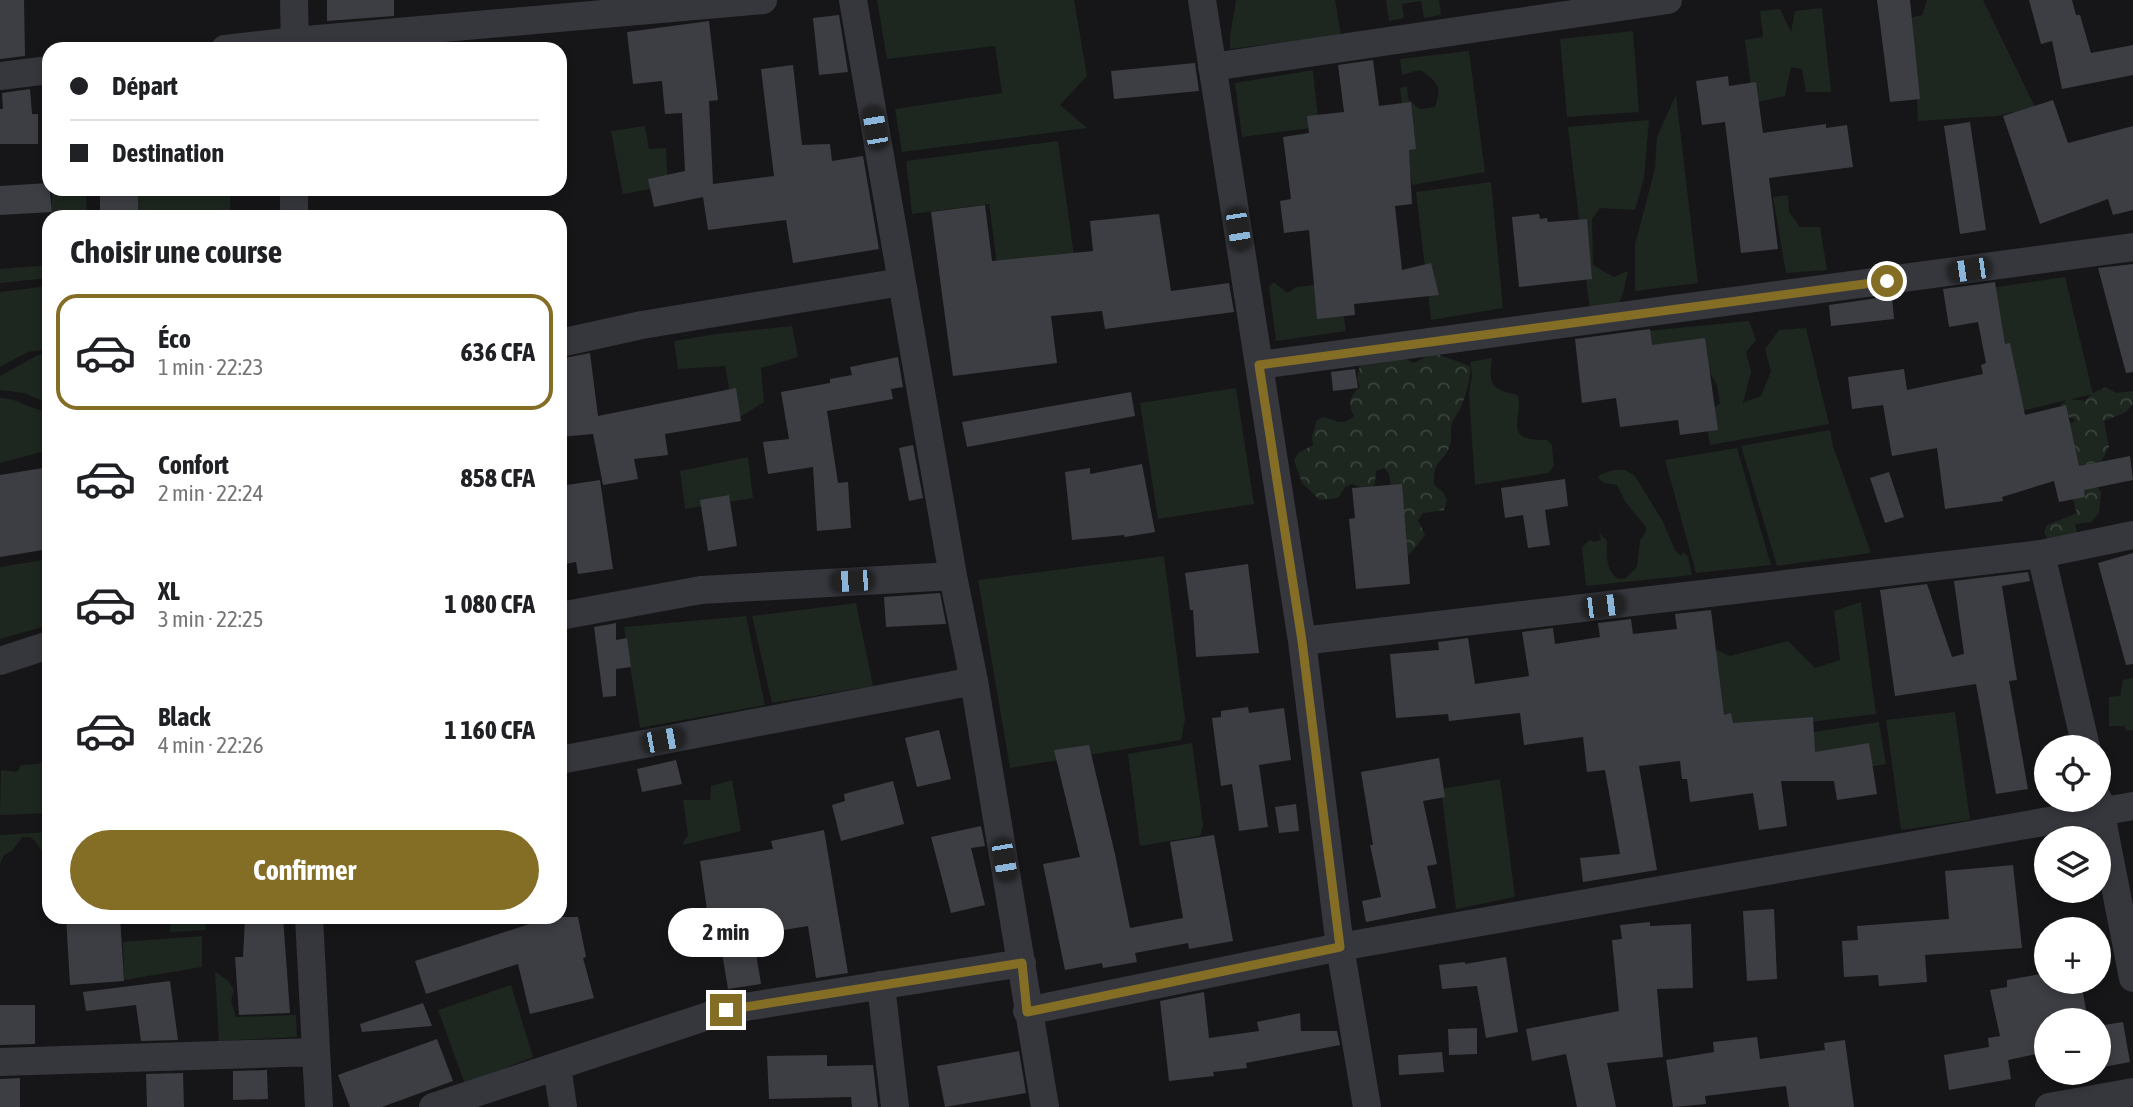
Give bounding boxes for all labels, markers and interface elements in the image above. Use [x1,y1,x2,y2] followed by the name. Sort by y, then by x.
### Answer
[112,71,178,101] text: Départ
[862,105,889,151] car
[112,138,224,168] text: Destination
[1225,207,1252,251] car
[70,233,282,270] text: Choisir une course
[1947,257,1992,283] car
[1871,265,1903,297] route start
[74,321,137,384] icon: car
[158,324,191,354] text: Éco
[460,337,535,367] text: 636 CFA
[158,354,264,380] text: 1 min · 22:23
[74,447,137,510] icon: car
[158,450,229,480] text: Confort
[460,463,535,493] text: 858 CFA
[158,480,264,506] text: 2 min · 22:24
[831,569,874,593] car
[74,573,137,636] icon: car
[158,576,180,606] text: XL
[445,589,535,619] text: 1 080 CFA
[1581,593,1626,619] car
[158,606,264,632] text: 3 min · 22:25
[74,699,137,762] icon: car
[158,702,210,732] text: Black
[445,715,535,745] text: 1 160 CFA
[641,726,686,754] car
[158,732,264,758] text: 4 min · 22:26
[2034,735,2111,1085] map controls
[2034,735,2111,812] button: locate
[2034,826,2111,903] button: layers
[70,830,539,910] button: Confirmer
[991,837,1018,883] car
[668,908,784,958] callout: 2 min
[2034,917,2111,994] button: +
[703,919,749,945] text: 2 min
[710,994,742,1026] route end
[2034,1008,2111,1085] button: −

